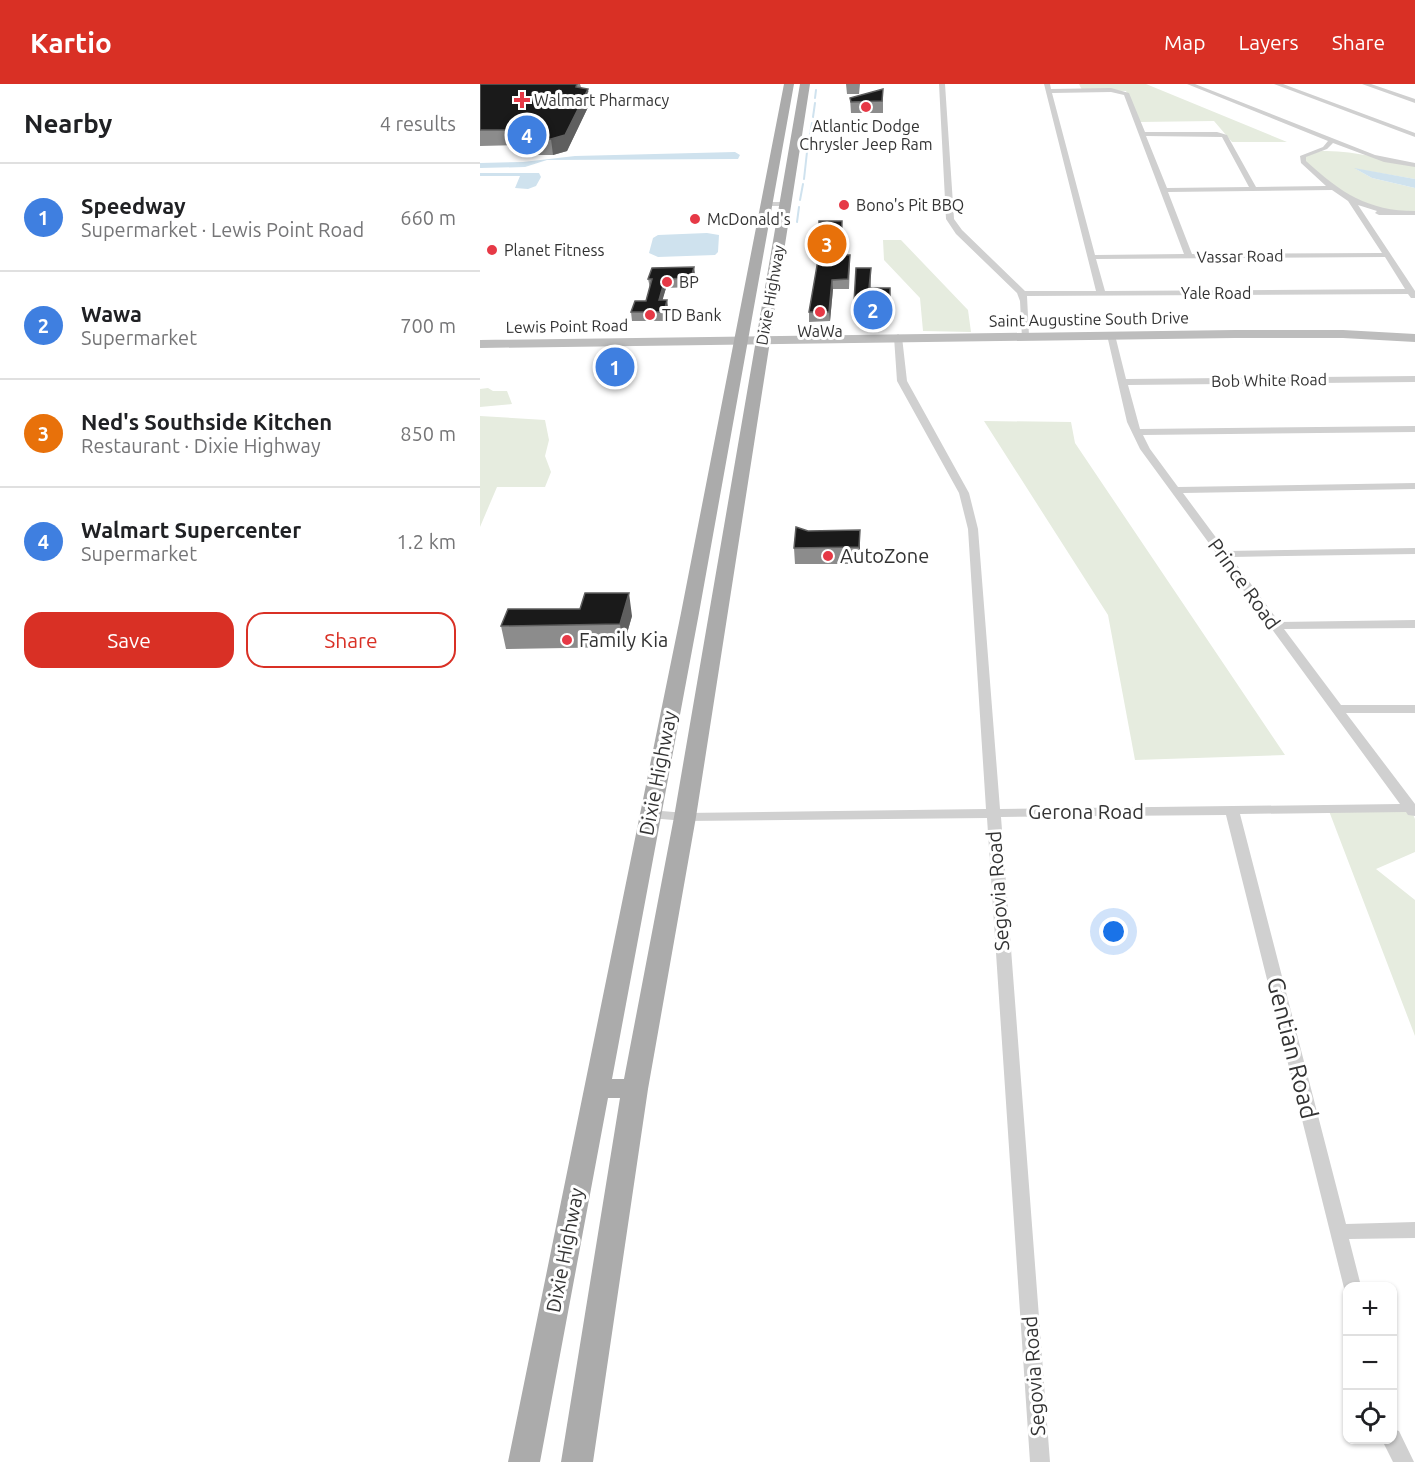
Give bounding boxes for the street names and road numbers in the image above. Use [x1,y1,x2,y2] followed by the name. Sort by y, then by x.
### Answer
[752,243,788,346] street label: Dixie Highway
[1196,246,1284,266] street label: Vassar Road
[1181,284,1251,302] street label: Yale Road
[989,308,1189,330] street label: Saint Augustine South Drive
[506,316,628,336] street label: Lewis Point Road
[1211,370,1327,390] street label: Bob White Road
[1204,534,1285,634] street label: Prince Road
[634,708,681,837] street label: Dixie Highway
[1028,800,1144,823] street label: Gerona Road
[982,830,1013,952] street label: Segovia Road
[1262,974,1323,1121] street label: Gentian Road
[541,1185,588,1314] street label: Dixie Highway
[1018,1315,1049,1437] street label: Segovia Road

